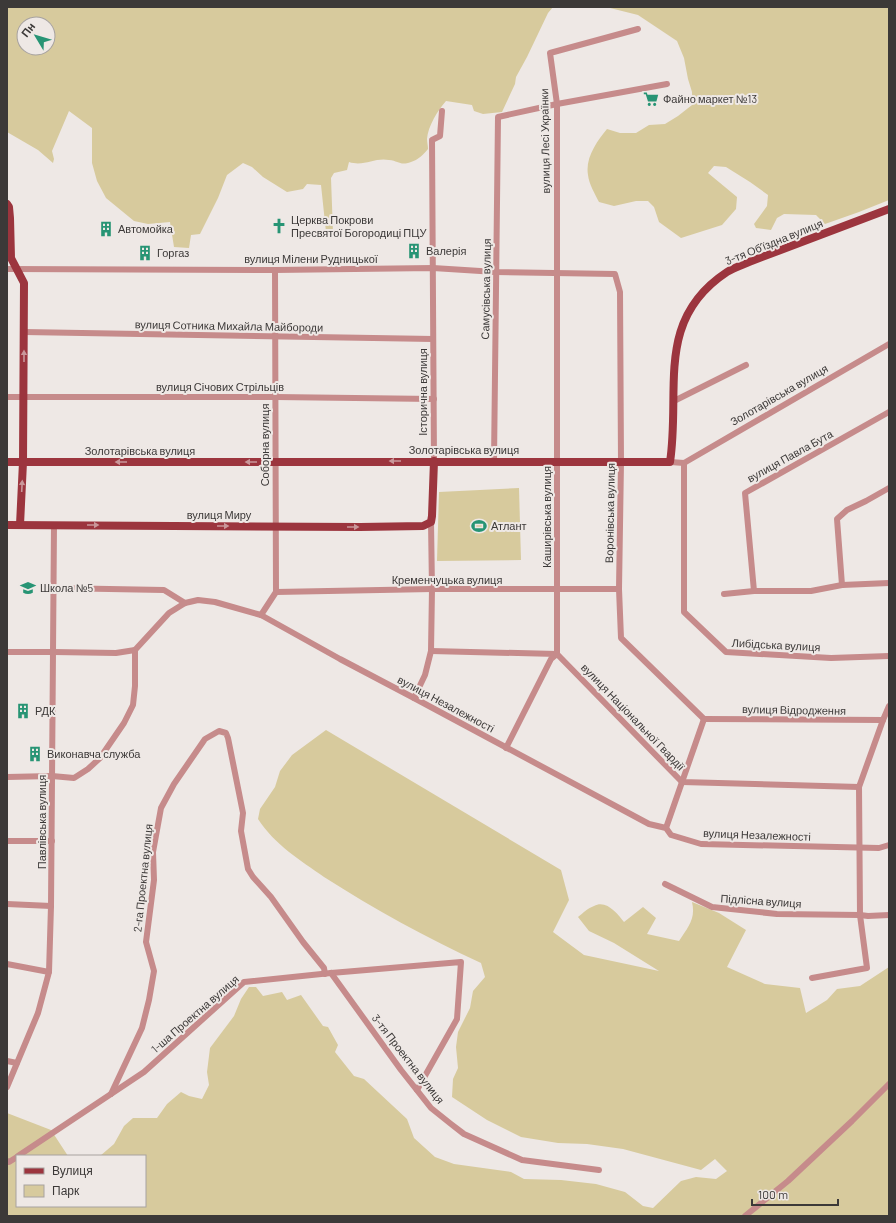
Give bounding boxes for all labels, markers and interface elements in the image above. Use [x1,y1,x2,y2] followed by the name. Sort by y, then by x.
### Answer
[16,16,56,56] north arrow
[18,20,37,39] text: Пн
[537,88,552,194] street label: вулиця Лесі Українки
[642,90,660,108] supermarket icon: Файно маркет №13
[663,92,757,105] place label: Файно маркет №13
[291,213,427,239] place label: Церква Покрови Пресвятої Богородиці ПЦУ
[723,216,824,267] street label: 3-тя Обʼїздна вулиця
[270,217,288,235] church icon: Церква Покрови Пресвятої Богородиці ПЦУ
[97,220,115,238] building icon: Автомойка
[118,222,174,235] place label: Автомойка
[478,238,493,340] street label: Самусівська вулиця
[405,242,423,260] building icon: Валерія
[136,244,154,262] building icon: Горгаз
[426,244,467,257] place label: Валерія
[157,246,189,259] place label: Горгаз
[244,252,378,265] street label: вулиця Мілени Рудницької
[135,317,323,334] street label: вулиця Сотника Михайла Майбороди
[416,348,429,436] street label: Історична вулиця
[21,349,27,362] one-way arrow
[728,361,830,428] street label: Золотарівська вулиця
[156,380,284,393] street label: вулиця Січових Стрільців
[258,404,271,486] street label: Соборна вулиця
[745,426,836,484] street label: вулиця Павла Бута
[409,443,519,456] street label: Золотарівська вулиця
[85,444,195,457] street label: Золотарівська вулиця
[388,458,401,464] one-way arrow
[114,459,127,465] one-way arrow
[244,459,257,465] one-way arrow
[602,463,617,563] street label: Воронівська вулиця
[540,466,553,568] street label: Каширівська вулиця
[19,479,25,492] one-way arrow
[187,508,252,521] street label: вулиця Миру
[470,517,488,535] sports icon: Атлант
[491,519,527,532] place label: Атлант
[87,522,100,528] one-way arrow
[217,523,230,529] one-way arrow
[347,524,360,530] one-way arrow
[392,573,502,586] street label: Кременчуцька вулиця
[19,579,37,597] school or university icon: Школа №5
[40,581,93,594] place label: Школа №5
[731,636,821,653] street label: Либідська вулиця
[579,661,688,773] street label: вулиця Національної Гвардії
[396,673,497,735] street label: вулиця Незалежності
[14,702,32,720] building icon: РДК
[742,702,846,717] street label: вулиця Відродження
[35,704,56,717] place label: РДК
[26,745,44,763] building icon: Виконавча служба
[47,747,141,760] place label: Виконавча служба
[35,775,48,869] street label: Павлівська вулиця
[130,823,155,933] street label: 2-га Проектна вулиця
[703,826,811,843] street label: вулиця Незалежності
[720,891,802,910] street label: Підлісна вулиця
[148,972,241,1055] street label: 1-ша Проектна вулиця
[370,1012,447,1106] street label: 3-тя Проектна вулиця
[16,1155,146,1207] legend
[52,1163,93,1178] text: Вулиця
[752,1181,838,1207] scale bar
[52,1183,80,1198] text: Парк
[758,1187,788,1201] text: 100 m

